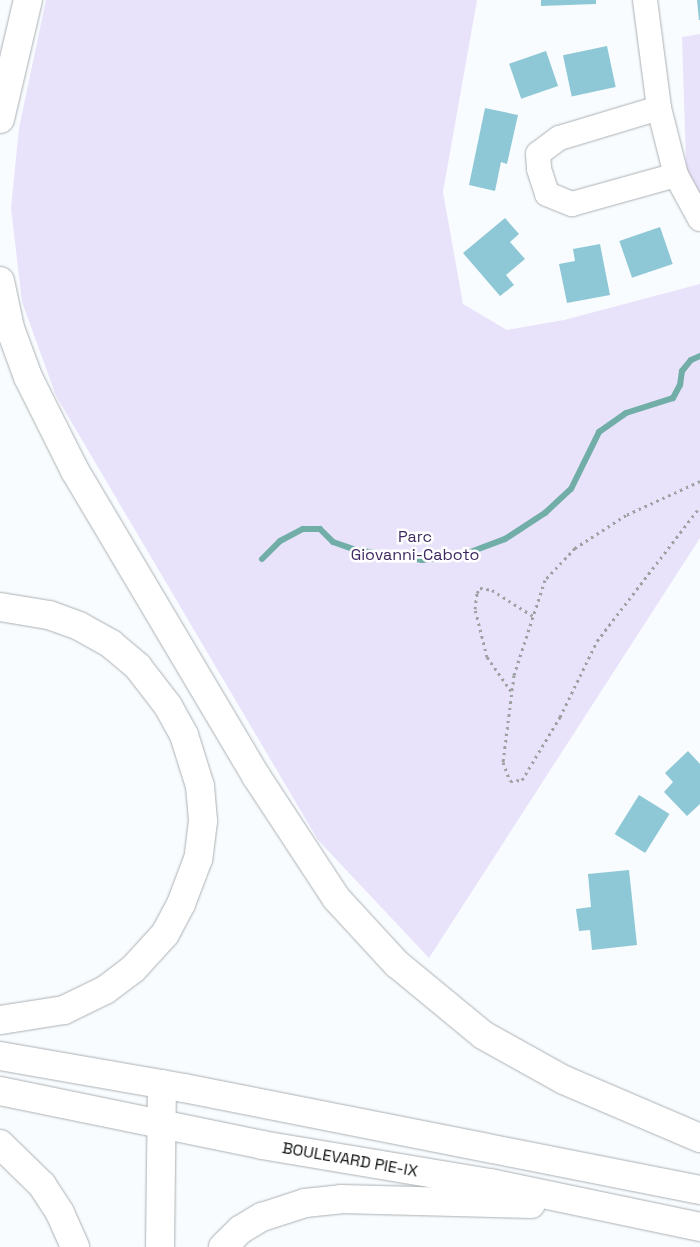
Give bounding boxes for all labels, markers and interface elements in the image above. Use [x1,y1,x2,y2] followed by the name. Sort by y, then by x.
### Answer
[351,527,479,565] park label: Parc Giovanni-Caboto
[281,1139,419,1181] street label: BOULEVARD PIE-IX

